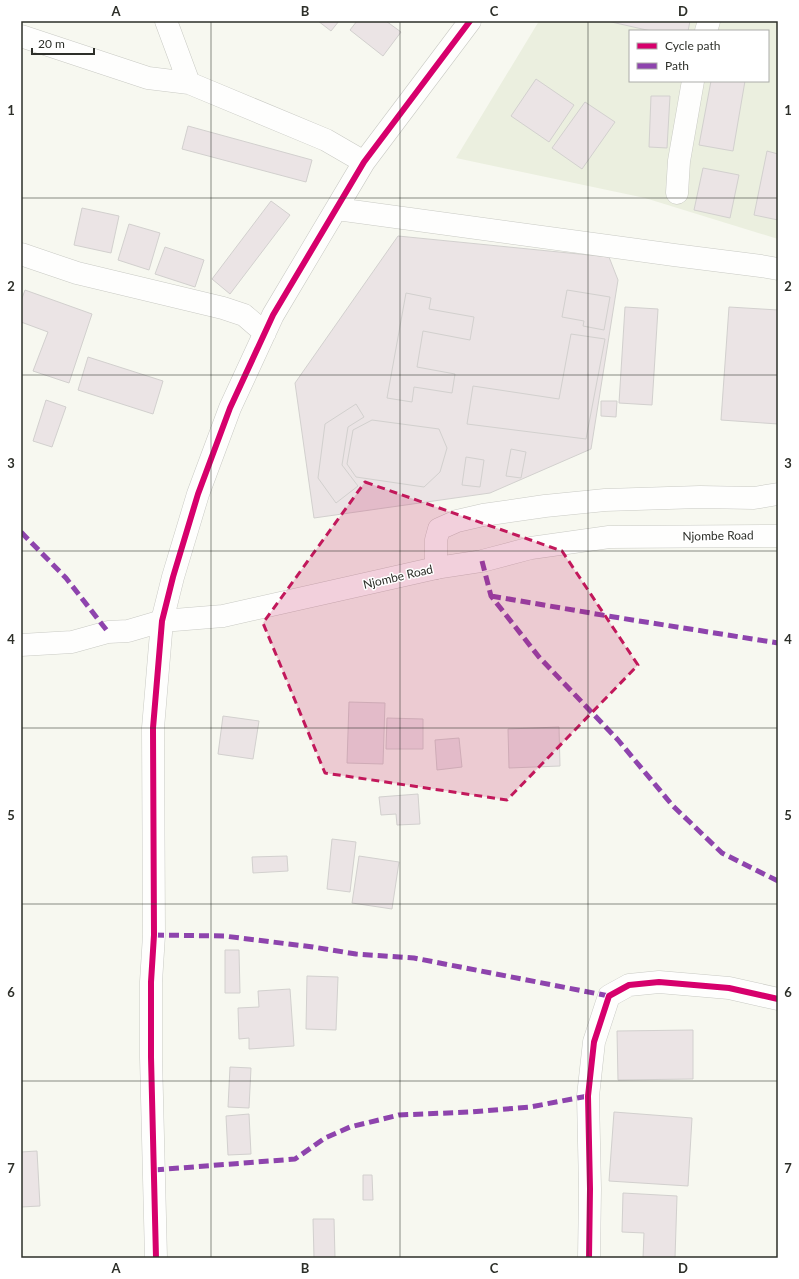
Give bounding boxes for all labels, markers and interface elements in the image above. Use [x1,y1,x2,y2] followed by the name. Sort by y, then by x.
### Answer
[110,3,121,19] text: A
[301,3,310,19] text: B
[490,3,499,19] text: C
[678,3,688,19] text: D
[32,30,94,56] scale bar
[629,30,769,82] legend
[38,36,65,51] text: 20 m
[665,38,720,53] text: Cycle path
[665,58,689,73] text: Path
[7,102,15,118] text: 1
[784,102,792,118] text: 1
[7,278,15,294] text: 2
[784,278,792,294] text: 2
[7,455,15,471] text: 3
[784,455,792,471] text: 3
[682,527,754,544] street label: Njombe Road
[361,561,434,592] street label: Njombe Road
[7,631,15,647] text: 4
[784,631,792,647] text: 4
[7,807,15,823] text: 5
[784,807,792,823] text: 5
[7,984,15,1000] text: 6
[784,984,792,1000] text: 6
[7,1160,15,1176] text: 7
[784,1160,792,1176] text: 7
[110,1260,121,1276] text: A
[301,1260,310,1276] text: B
[490,1260,499,1276] text: C
[678,1260,688,1276] text: D

